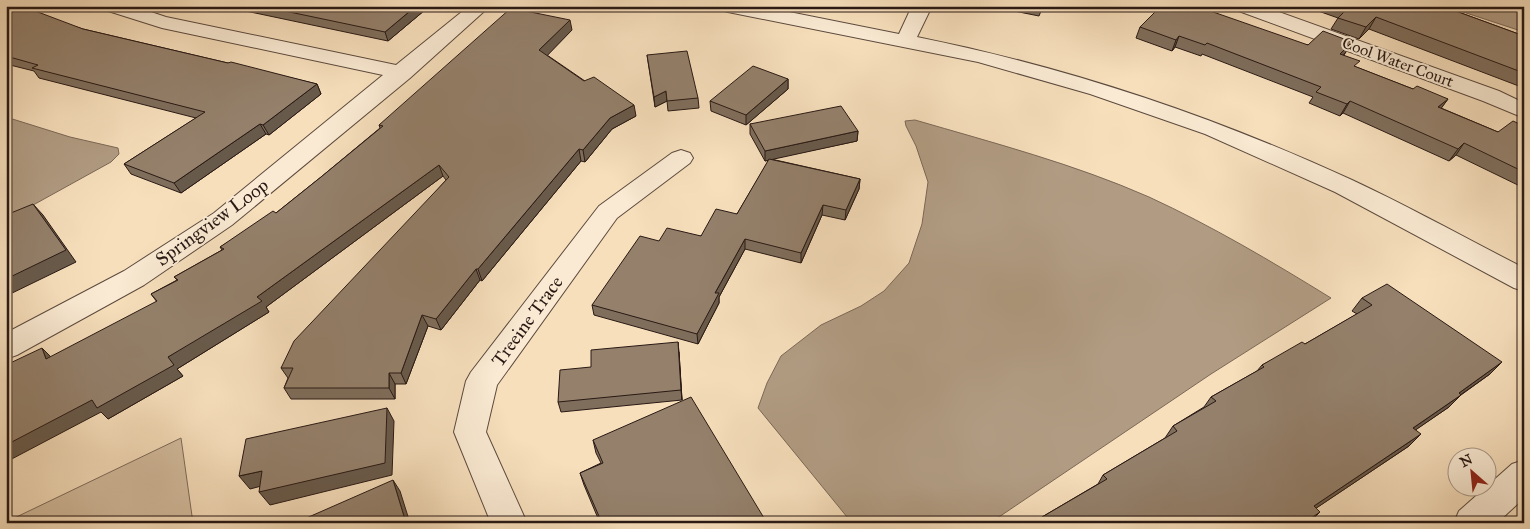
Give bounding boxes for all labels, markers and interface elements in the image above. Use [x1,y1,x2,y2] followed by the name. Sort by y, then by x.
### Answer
[1340,33,1457,91] street label: Cool Water Court
[151,173,274,271] street label: Springview Loop
[486,271,568,371] street label: Treeine Trace
[1448,446,1498,496] north arrow
[1457,451,1476,471] text: N

